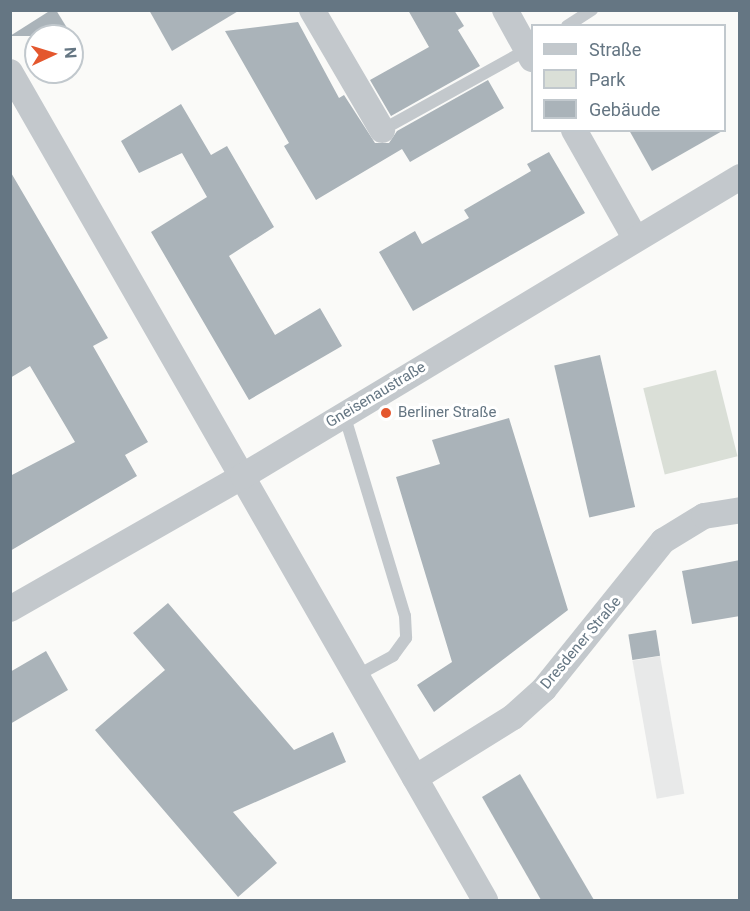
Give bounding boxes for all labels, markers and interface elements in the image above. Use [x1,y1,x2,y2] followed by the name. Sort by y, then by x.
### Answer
[24,24,84,84] north arrow
[531,24,726,132] legend
[589,39,641,60] text: Straße
[61,47,80,59] text: N
[589,69,625,90] text: Park
[589,99,660,120] text: Gebäude
[323,358,429,432] street label: Gneisenaustraße
[398,404,496,422] place label: Berliner Straße
[379,406,393,420] marker: Berliner Straße
[537,593,625,693] street label: Dresdener Straße

